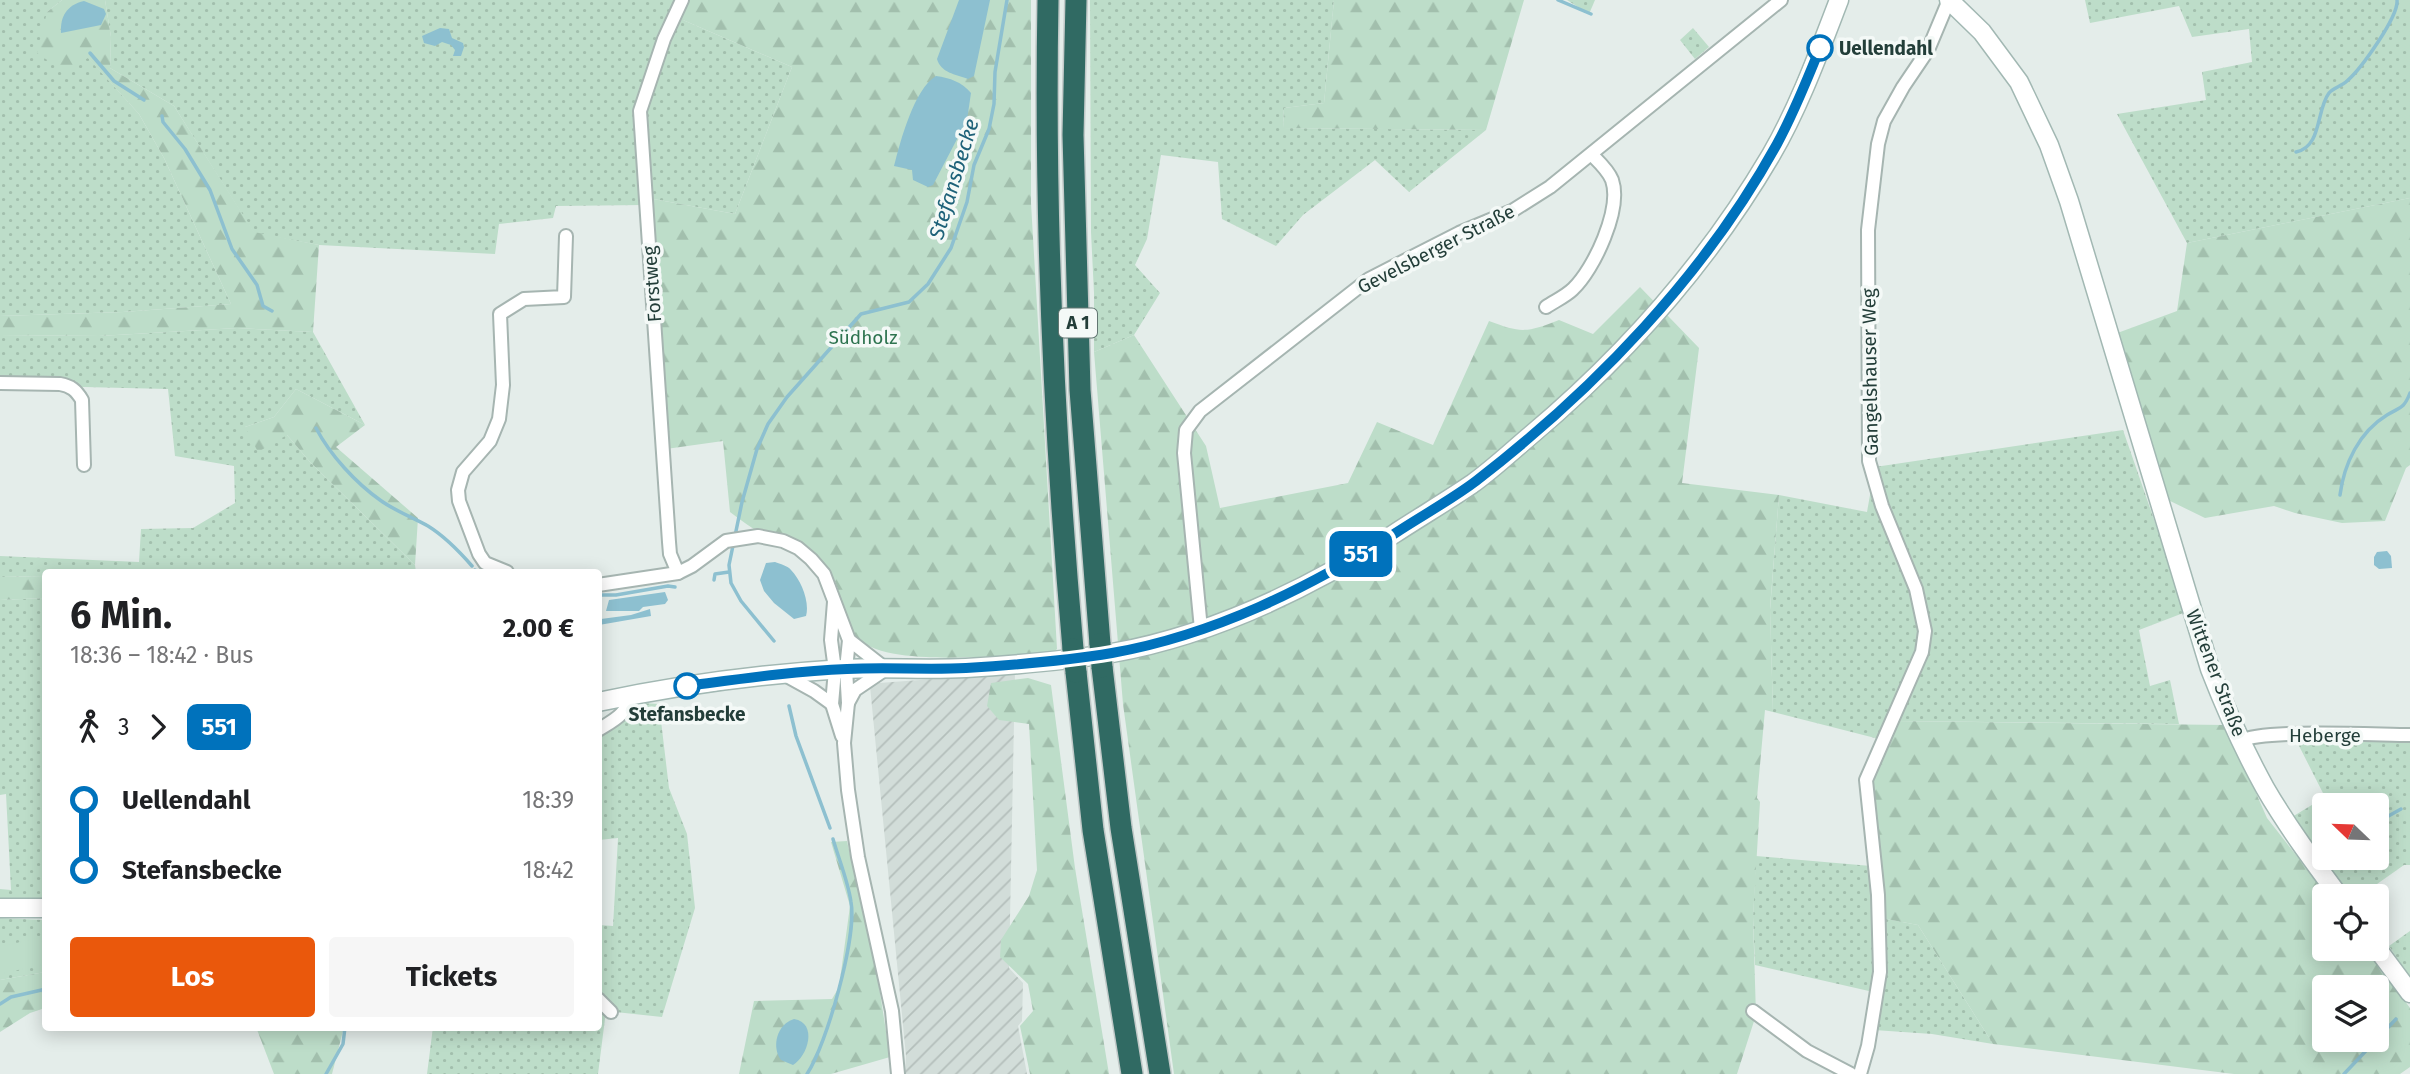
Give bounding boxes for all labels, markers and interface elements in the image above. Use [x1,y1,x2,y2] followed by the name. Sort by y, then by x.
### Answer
[1807,35,1833,61] marker: Uellendahl
[1839,37,1933,60] place label: Uellendahl
[923,115,985,243] water label: Stefansbecke
[1354,199,1518,299] street label: Gevelsberger Straße
[638,245,666,323] street label: Forstweg
[1857,288,1883,456] street label: Gangelshauser Weg
[1059,309,1097,338] road number: A 1
[828,326,898,349] park label: Südholz
[1321,531,1401,577] line badge: 551
[1343,540,1379,568] text: 551
[70,592,172,638] text: 6 Min.
[2181,606,2251,740] street label: Wittener Straße
[503,613,574,644] text: 2.00 €
[70,641,253,669] text: 18:36 – 18:42 · Bus
[674,673,700,699] marker: Stefansbecke
[629,703,745,726] place label: Stefansbecke
[70,708,108,746] icon: walk
[139,708,177,746] icon: forward
[118,713,129,741] text: 3
[201,713,237,741] text: 551
[2289,724,2361,747] street label: Heberge
[122,785,251,816] text: Uellendahl
[522,786,574,814] text: 18:39
[2312,793,2389,870] north arrow
[2312,793,2389,1052] map controls
[122,855,282,886] text: Stefansbecke
[523,856,574,884] text: 18:42
[2312,884,2389,961] button: locate
[70,937,315,1017] button: Los
[329,937,574,1017] button: Tickets
[2312,975,2389,1052] button: layers

